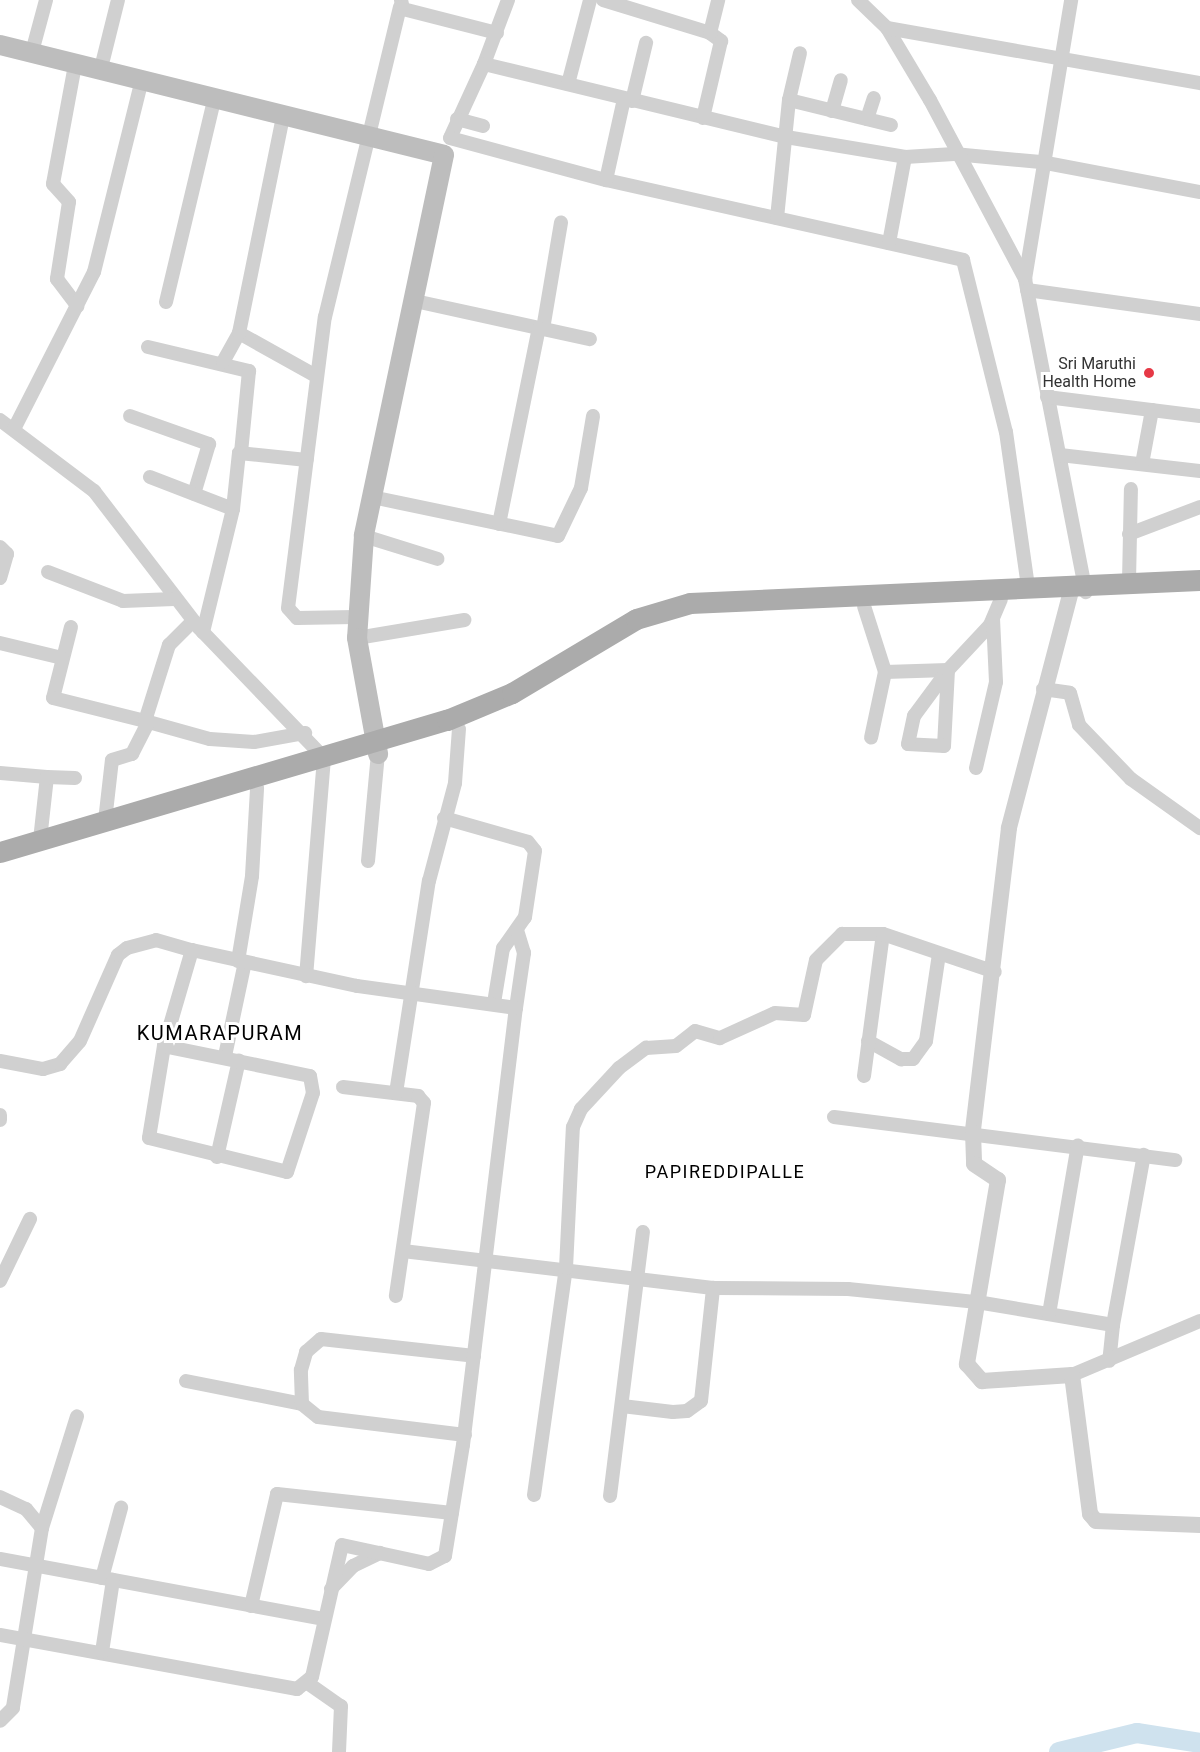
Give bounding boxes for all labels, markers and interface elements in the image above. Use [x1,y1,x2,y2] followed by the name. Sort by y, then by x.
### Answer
[1042,354,1136,392] place label: Sri Maruthi Health Home
[1140,364,1158,382] marker: Sri Maruthi Health Home
[137,1021,303,1045] district label: KUMARAPURAM
[645,1161,805,1183] district label: PAPIREDDIPALLE

